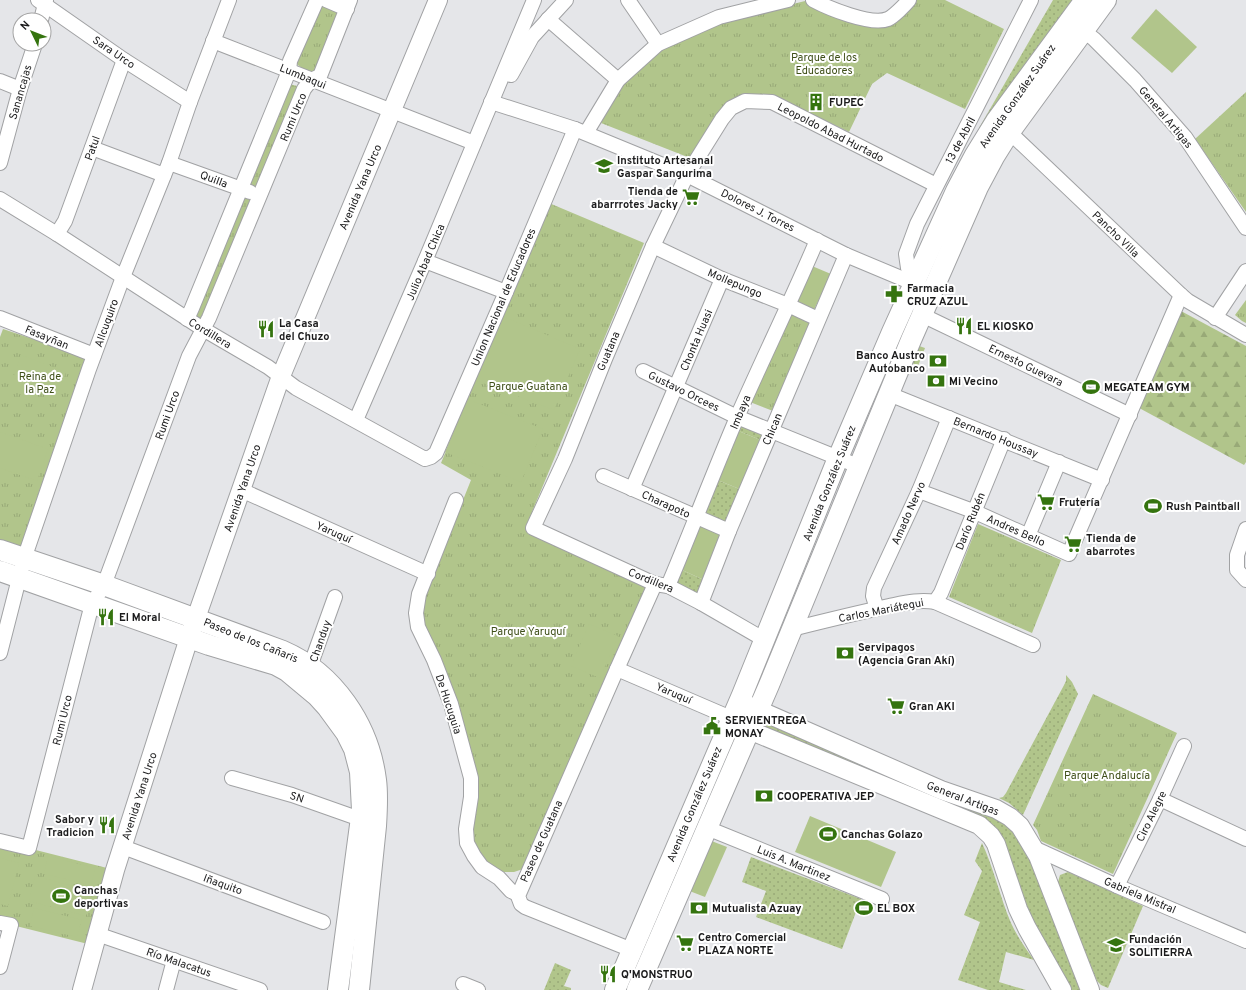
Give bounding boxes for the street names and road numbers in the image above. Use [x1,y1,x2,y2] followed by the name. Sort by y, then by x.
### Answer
[90,34,137,72] street label: Sara Urco
[977,42,1059,151] street label: Avenida González Suárez
[277,61,328,93] street label: Lumbaqui
[6,63,35,121] street label: Sanancajas
[1135,84,1195,152] street label: General Artigas
[277,91,310,144] street label: Rumi Urco
[775,100,886,166] street label: Leopoldo Abad Hurtado
[943,115,979,166] street label: 13 de Abril
[82,134,104,163] street label: Patul
[337,142,385,232] street label: Avenida Yana Urco
[198,168,230,191] street label: Quilla
[718,186,797,236] street label: Dolores J. Torres
[1089,209,1142,261] street label: Pancho Villa
[403,222,448,303] street label: Julio Abad Chica
[468,226,539,368] street label: Union Nacional de Educadores
[705,266,764,302] street label: Mollepungo
[92,297,122,349] street label: Allcuquiro
[678,307,716,373] street label: Chonta Huasi
[185,316,234,352] street label: Cordillera
[23,323,71,353] street label: Fasayñan
[594,329,624,373] street label: Guatana
[986,342,1065,390] street label: Ernesto Guevara
[646,369,722,415] street label: Gustavo Orcees
[153,389,183,442] street label: Rumi Urco
[727,393,754,432] street label: Imbaya
[760,411,786,448] street label: Chican
[951,414,1040,461] street label: Bernardo Houssay
[800,423,860,543] street label: Avenida González Suárez
[221,443,265,534] street label: Avenida Yana Urco
[889,480,929,547] street label: Amado Nervo
[639,488,692,522] street label: Charapoto
[953,491,989,552] street label: Darío Rubén
[984,512,1047,550] street label: Andres Bello
[314,519,355,547] street label: Yaruquí
[626,565,676,596] street label: Cordillera
[837,596,925,626] street label: Carlos Mariátegui
[201,616,300,666] street label: Paseo de los Cañaris
[307,618,335,664] street label: Chanduy
[432,673,464,736] street label: De Hucuguia
[654,680,695,708] street label: Yaruquí
[50,694,76,747] street label: Rumi Urco
[664,745,726,864] street label: Avenida González Suárez
[119,751,161,842] street label: Avenida Yana Urco
[924,779,1001,819] street label: General Artigas
[288,789,306,807] street label: SN
[1134,789,1170,844] street label: Ciro Alegre
[518,798,566,885] street label: Paseo de Guatana
[755,843,833,885] street label: Luis A. Martinez
[201,871,244,898] street label: Iñaquito
[1102,874,1178,917] street label: Gabriela Mistral
[144,945,213,981] street label: Río Malacatus

